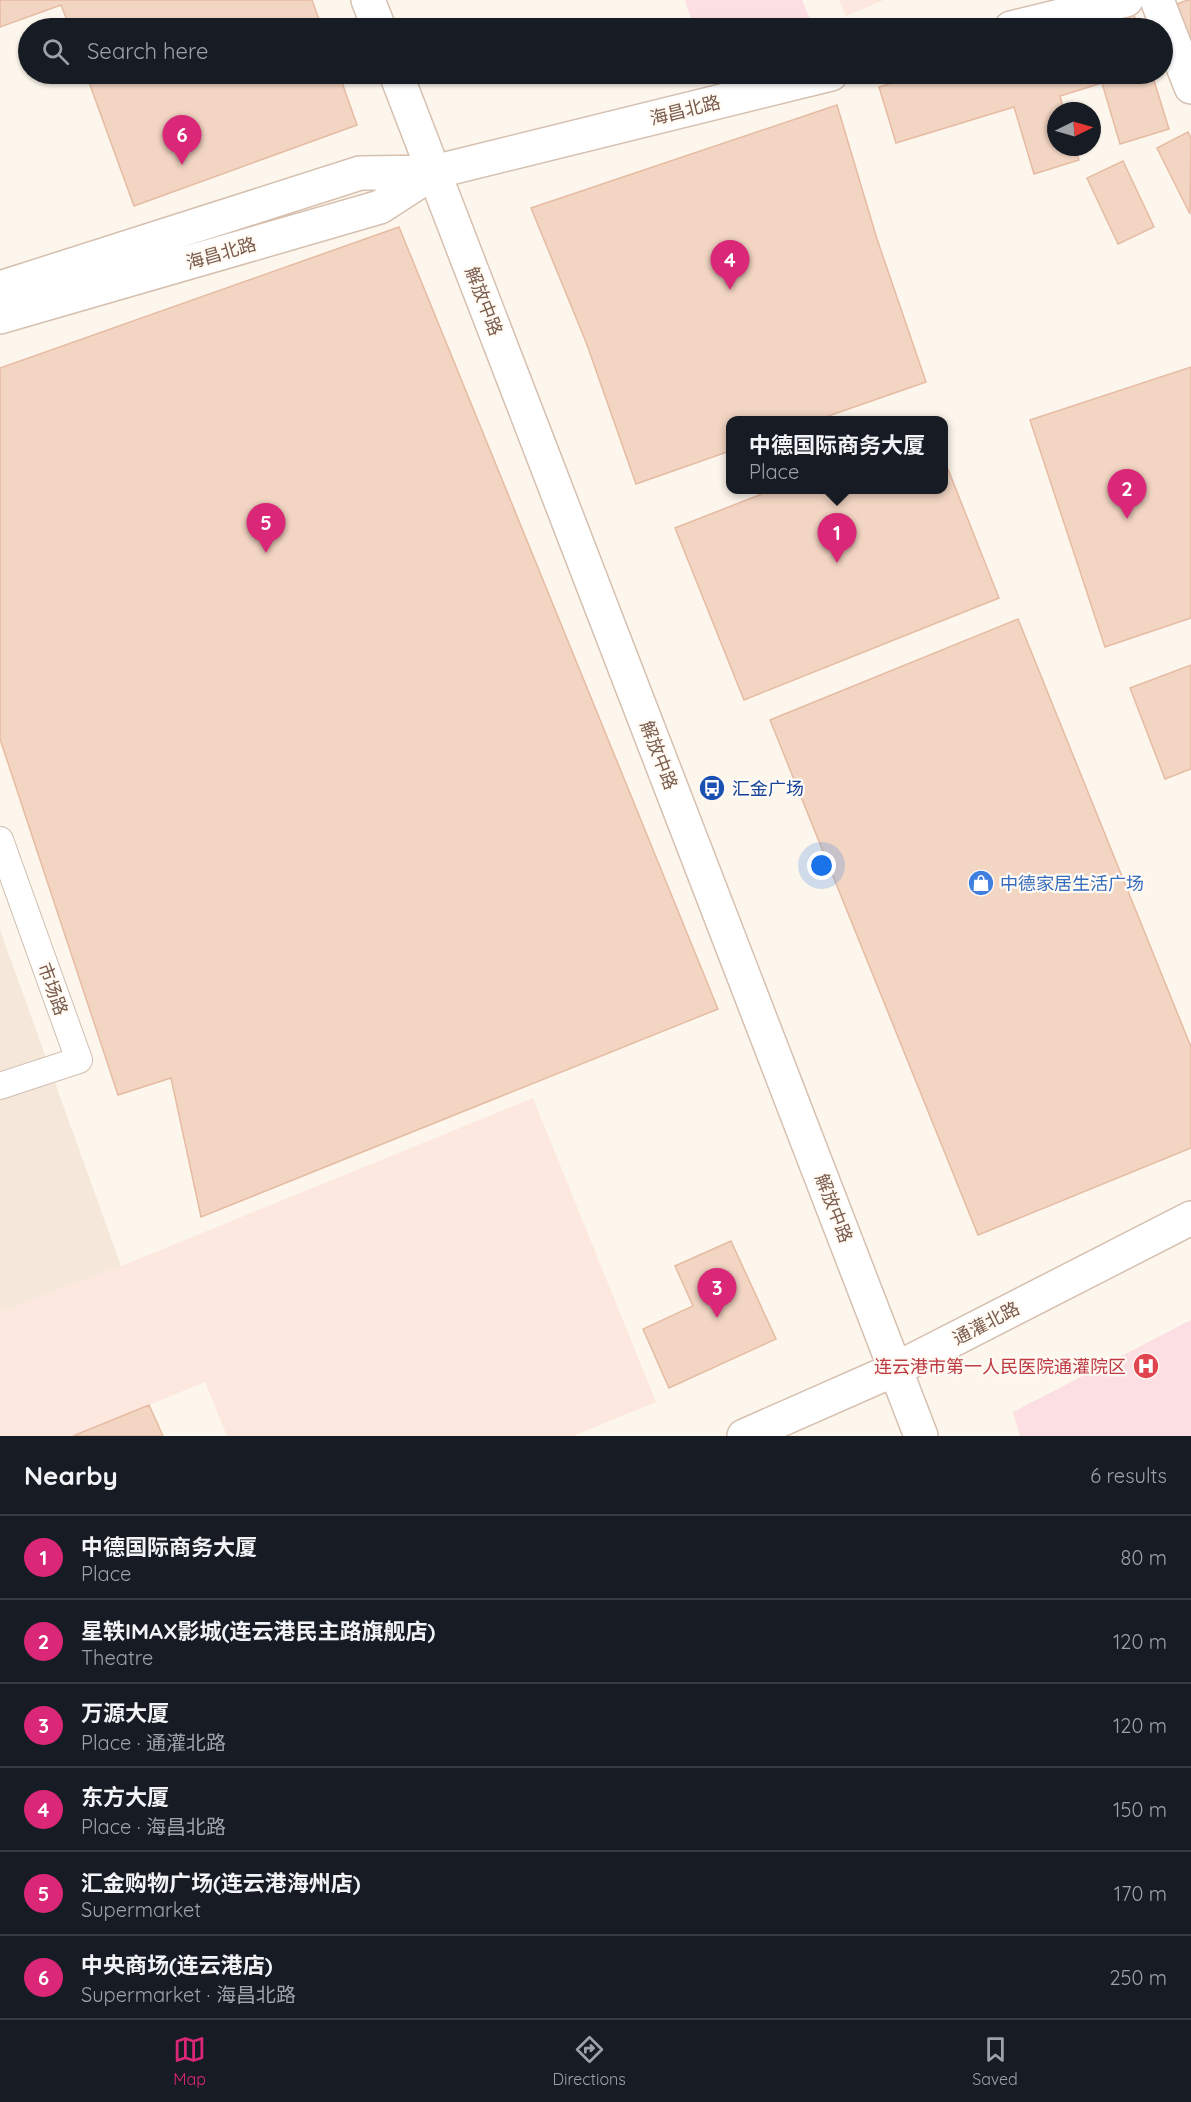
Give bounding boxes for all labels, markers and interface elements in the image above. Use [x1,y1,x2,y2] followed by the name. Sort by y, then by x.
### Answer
[18,18,1173,84] search box
[39,35,72,68] icon: search
[87,37,208,65] text: Search here
[647,90,723,130] street label: 海昌北路
[1047,102,1101,156] north arrow
[162,116,201,165] pin: 6
[183,232,259,274] street label: 海昌北路
[710,240,750,290] pin: 4
[460,263,508,339] street label: 解放中路
[726,416,948,494] popup
[749,431,925,459] text: 中德国际商务大厦
[749,459,799,484] text: Place
[1108,470,1146,519] pin: 2
[246,504,286,553] pin: 5
[818,514,856,563] pin: 1
[635,717,683,793] street label: 解放中路
[697,773,727,803] bus stop icon: 汇金广场
[732,777,804,800] place label: 汇金广场
[807,851,836,880] your location
[966,868,996,898] shop icon: 中德家居生活广场
[1000,872,1144,895] place label: 中德家居生活广场
[33,960,73,1018] street label: 市场路
[810,1170,858,1246] street label: 解放中路
[698,1268,736,1318] pin: 3
[949,1296,1023,1350] street label: 通灌北路
[1131,1351,1161,1381] hospital icon: 连云港市第一人民医院通灌院区
[874,1355,1126,1378] place label: 连云港市第一人民医院通灌院区
[24,1459,118,1492] text: Nearby
[1090,1463,1167,1488] text: 6 results
[81,1533,257,1561] text: 中德国际商务大厦
[40,1545,47,1570] text: 1
[1121,1545,1167,1570] text: 80 m
[81,1561,131,1586] text: Place
[81,1617,435,1645] text: 星轶IMAX影城(连云港民主路旗舰店)
[38,1629,49,1654] text: 2
[1113,1629,1167,1654] text: 120 m
[81,1645,153,1670] text: Theatre
[81,1699,169,1727] text: 万源大厦
[38,1713,49,1738] text: 3
[1113,1713,1167,1738] text: 120 m
[81,1730,226,1755] text: Place · 通灌北路
[81,1783,169,1811] text: 东方大厦
[38,1797,49,1822] text: 4
[1113,1797,1167,1822] text: 150 m
[81,1814,226,1839] text: Place · 海昌北路
[81,1869,361,1897] text: 汇金购物广场(连云港海州店)
[38,1881,49,1906] text: 5
[1114,1881,1167,1906] text: 170 m
[81,1897,201,1922] text: Supermarket
[81,1951,273,1979] text: 中央商场(连云港店)
[38,1965,49,1990] text: 6
[1109,1965,1167,1990] text: 250 m
[81,1982,296,2007] text: Supermarket · 海昌北路
[173,2033,206,2089] tab: Map
[553,2033,626,2089] tab: Directions
[972,2033,1018,2089] tab: Saved

